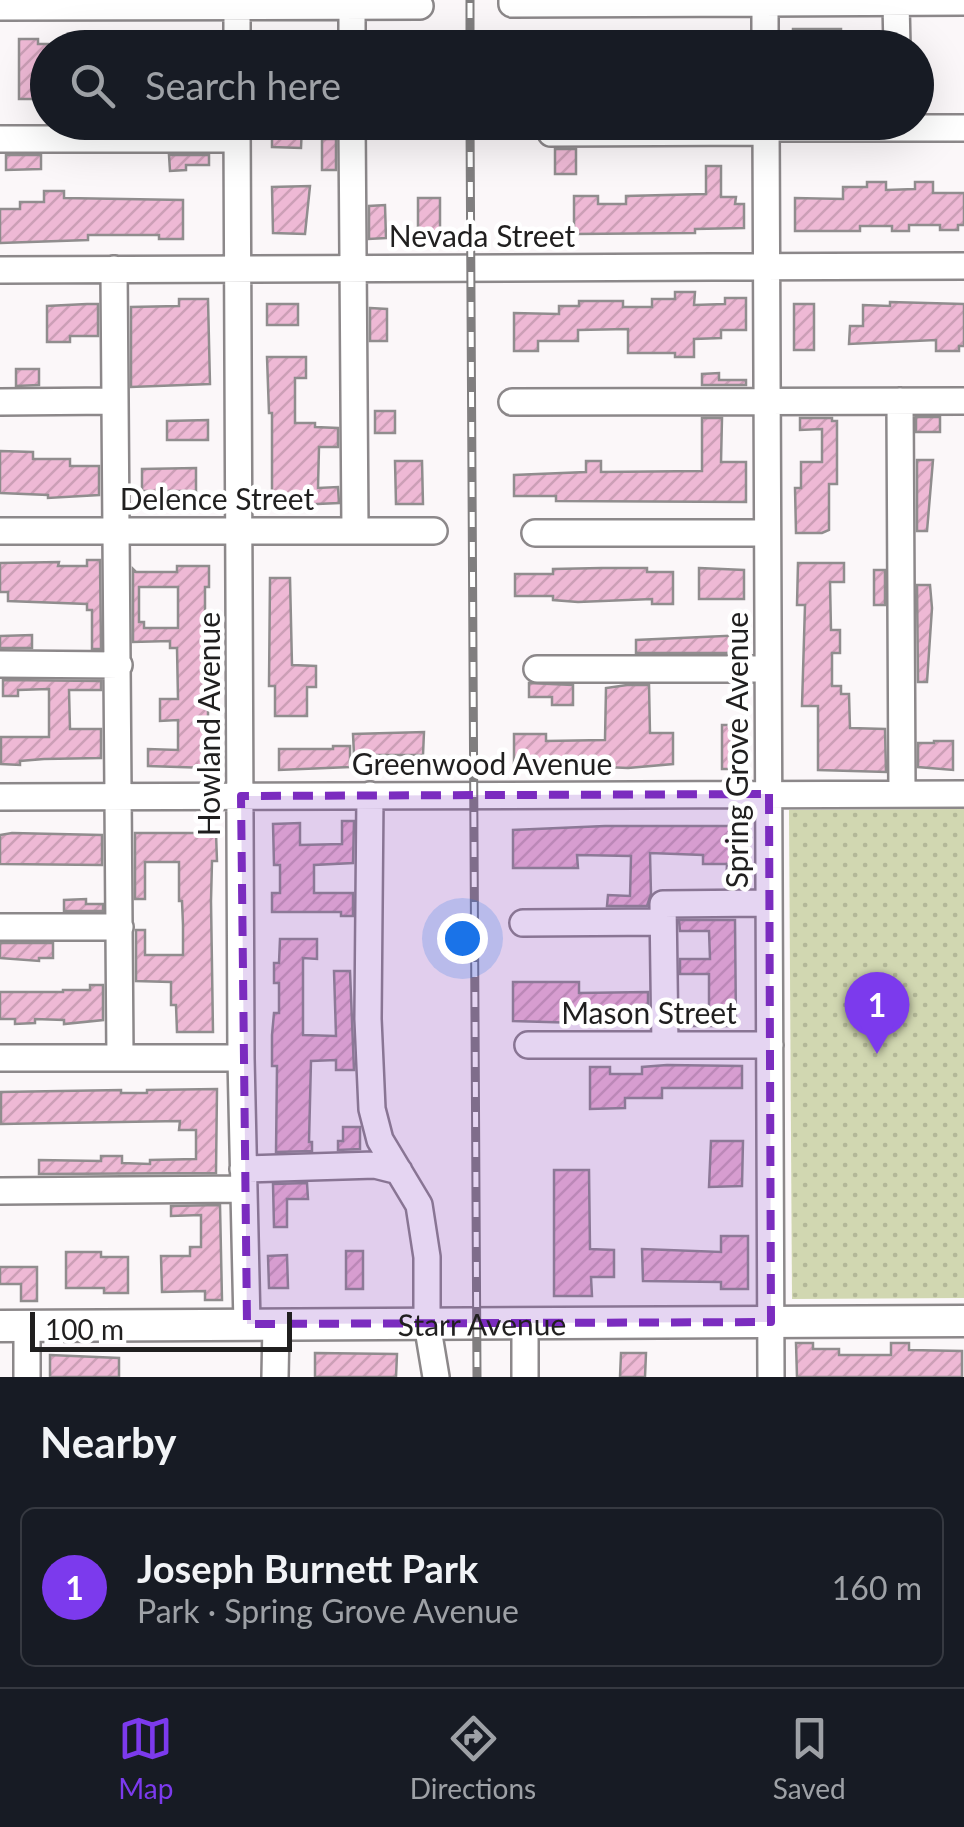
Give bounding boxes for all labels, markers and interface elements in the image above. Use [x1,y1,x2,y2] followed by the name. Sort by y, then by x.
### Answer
[30,30,934,140] search box
[65,58,120,113] icon: search
[145,62,341,108] text: Search here
[389,217,575,253] street label: Nevada Street
[120,480,315,516] street label: Delence Street
[190,612,226,836] street label: Howland Avenue
[718,612,754,888] street label: Spring Grove Avenue
[352,745,612,781] street label: Greenwood Avenue
[437,913,488,964] your location
[844,972,910,1054] pin: 1
[561,994,737,1030] street label: Mason Street
[398,1305,566,1342] street label: Starr Avenue
[30,1307,292,1352] scale bar
[45,1312,124,1346] text: 100 m
[40,1417,177,1467] text: Nearby
[137,1545,478,1591] text: Joseph Burnett Park
[65,1568,84,1607] text: 1
[832,1568,922,1607] text: 160 m
[137,1591,519,1630] text: Park · Spring Grove Avenue
[118,1711,173,1805] tab: Map
[410,1711,536,1805] tab: Directions
[773,1711,846,1805] tab: Saved

